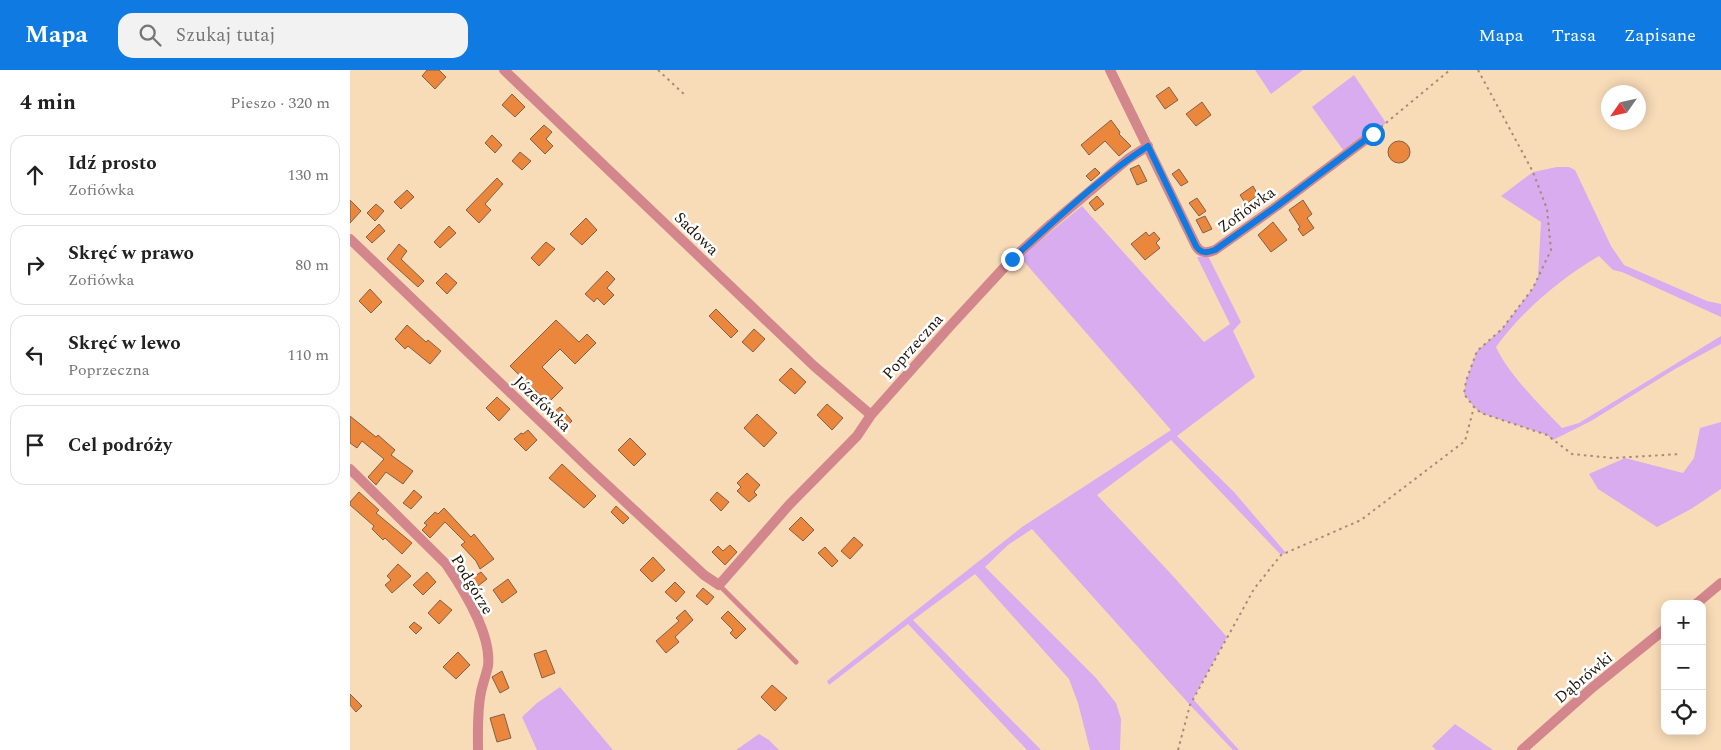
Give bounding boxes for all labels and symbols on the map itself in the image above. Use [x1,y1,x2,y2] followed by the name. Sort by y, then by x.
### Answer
[1601,85,1646,130] north arrow
[1362,123,1385,146] route start
[1213,181,1281,239] street label: Zofiówka
[669,206,724,261] street label: Sadowa
[1001,248,1024,271] route end
[876,308,949,385] street label: Poprzeczna
[508,370,577,438] street label: Józefówka
[445,550,500,619] street label: Podgórze
[1549,646,1618,709] street label: Dąbrówki

